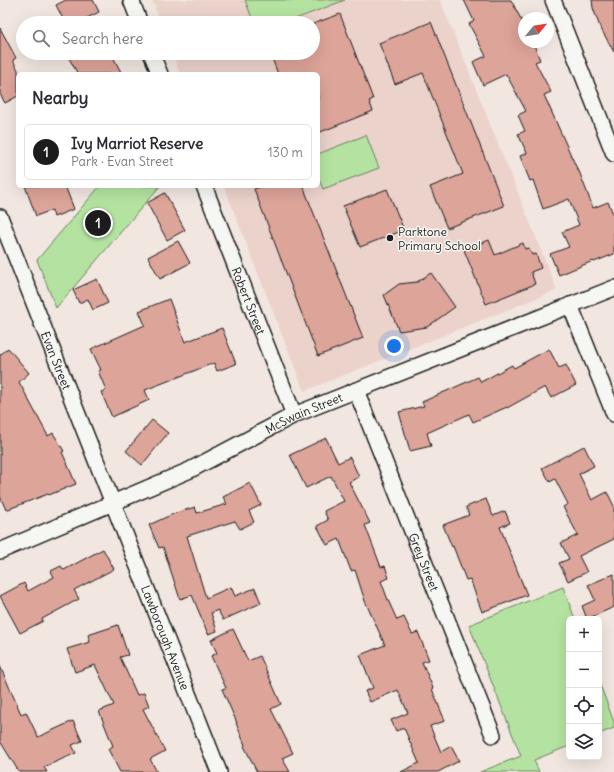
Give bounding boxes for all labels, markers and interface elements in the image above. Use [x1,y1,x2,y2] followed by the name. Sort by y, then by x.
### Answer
[518,12,554,48] north arrow
[16,16,320,60] search box
[30,27,52,49] icon: search
[62,29,143,48] text: Search here
[32,87,88,109] text: Nearby
[71,134,203,153] text: Ivy Marriot Reserve
[43,144,49,161] text: 1
[267,144,303,161] text: 130 m
[71,153,173,170] text: Park · Evan Street
[85,208,111,238] pin: 1
[398,224,481,253] place label: Parktone Primary School
[385,233,395,243] marker: Parktone Primary School
[229,265,269,336] street label: Robert Street
[38,329,75,392] street label: Evan Street
[384,336,404,356] your location
[262,389,344,436] street label: McSwain Street
[406,531,443,593] street label: Grey Street
[138,583,193,692] street label: Lawborough Avenue
[566,616,602,760] map controls
[566,616,602,652] button: +
[566,652,602,688] button: −
[566,688,602,724] button: locate
[566,724,602,760] button: layers

